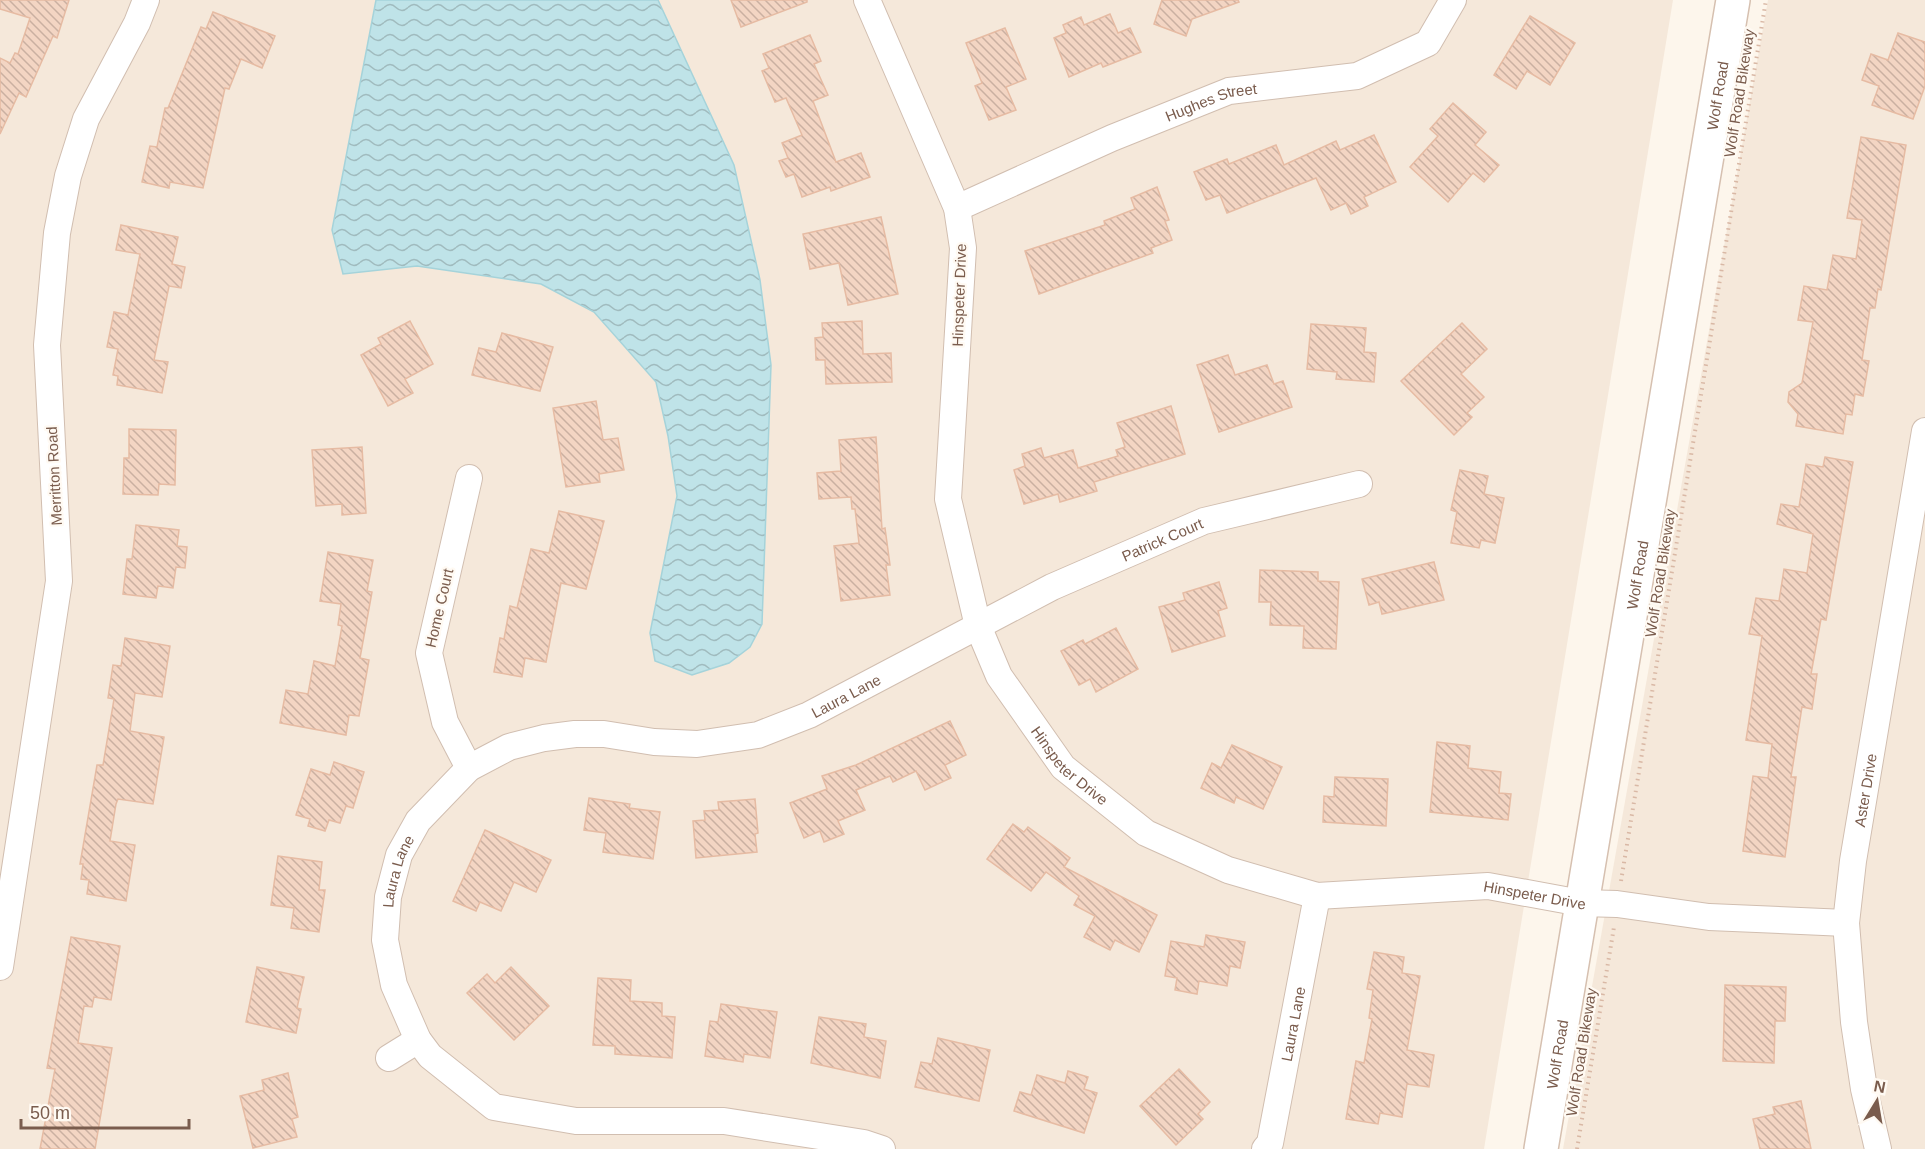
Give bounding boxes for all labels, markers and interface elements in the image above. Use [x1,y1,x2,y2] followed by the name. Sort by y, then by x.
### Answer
[1720,27,1758,158] street label: Wolf Road Bikeway
[1703,60,1731,131] street label: Wolf Road
[1163,79,1258,124] street label: Hughes Street
[949,243,969,347] street label: Hinspeter Drive
[43,426,65,526] street label: Merritton Road
[1641,507,1679,638] street label: Wolf Road Bikeway
[1119,514,1206,564] street label: Patrick Court
[1623,539,1651,611] street label: Wolf Road
[422,566,457,649] street label: Home Court
[808,670,883,721] street label: Laura Lane
[1028,723,1112,808] street label: Hinspeter Drive
[1850,752,1879,828] street label: Aster Drive
[379,832,417,908] street label: Laura Lane
[1482,877,1586,912] street label: Hinspeter Drive
[1277,985,1308,1063] street label: Laura Lane
[1562,986,1600,1117] street label: Wolf Road Bikeway
[1543,1018,1571,1090] street label: Wolf Road
[1847,1071,1907,1131] north arrow
[1872,1077,1887,1096] text: N
[21,1092,189,1130] scale bar
[30,1103,70,1123] text: 50 m

